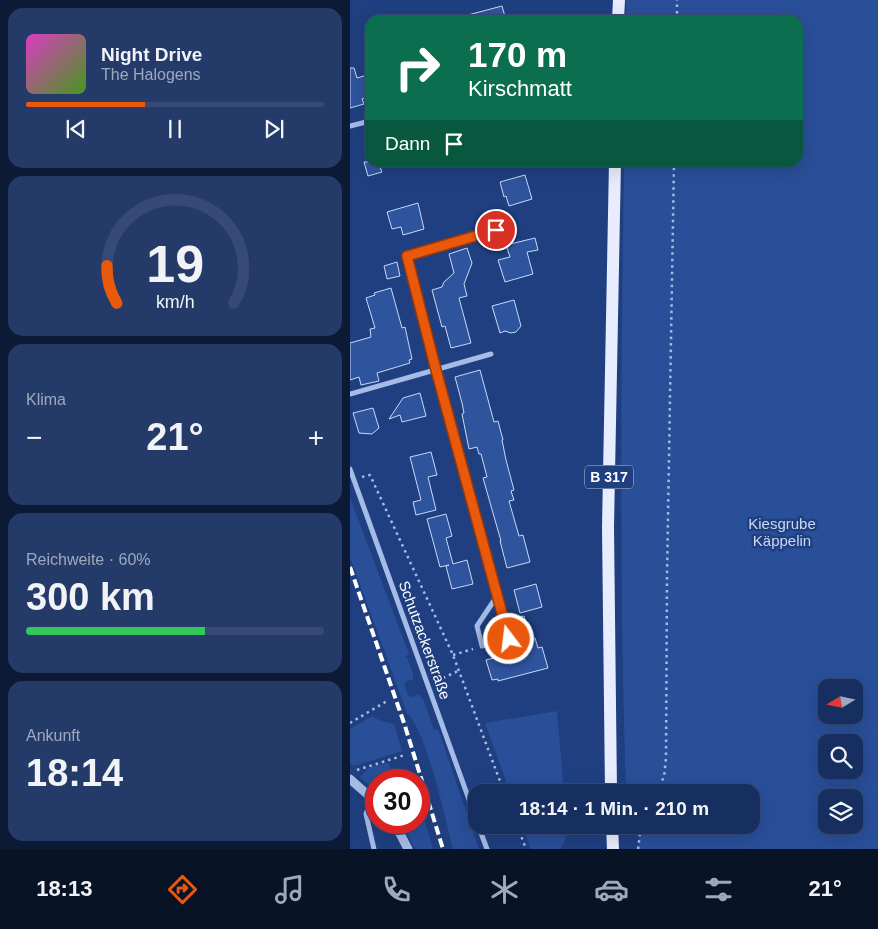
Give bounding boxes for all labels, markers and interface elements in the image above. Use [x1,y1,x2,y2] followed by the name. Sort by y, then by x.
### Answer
[385,35,450,100] icon: right
[468,35,567,74] text: 170 m
[101,44,202,65] text: Night Drive
[101,66,201,83] text: The Halogens
[468,76,572,101] text: Kirschmatt
[62,115,90,143] icon: previous
[161,115,189,143] icon: pause
[260,115,288,143] icon: next
[440,130,468,158] icon: arrive
[385,133,430,154] text: Dann
[475,209,517,251] pin
[482,216,510,244] icon: arrive
[146,235,204,293] text: 19
[156,292,194,312] text: km/h
[26,391,66,408] text: Klima
[146,416,204,458] text: 21°
[26,422,42,453] text: −
[308,422,324,453] text: +
[585,466,633,488] road number: B 317
[748,515,816,549] park label: Kiesgrube Käppelin
[26,551,151,568] text: Reichweite · 60%
[26,576,155,618] text: 300 km
[396,578,454,702] street label: Schutzackerstraße
[482,612,534,664] position arrow
[818,679,862,724] north arrow
[818,679,863,834] map controls
[26,727,80,744] text: Ankunft
[818,734,863,779] button: search
[26,752,123,794] text: 18:14
[365,769,430,834] speed limit sign: 30
[818,789,863,834] button: layers
[519,798,709,819] text: 18:14 · 1 Min. · 210 m
[165,872,200,907] icon: directions
[272,872,307,907] icon: music
[379,872,414,907] icon: phone
[487,872,522,907] icon: climate
[594,872,629,907] icon: car
[701,872,736,907] icon: filters
[36,876,92,901] text: 18:13
[809,876,842,901] text: 21°

